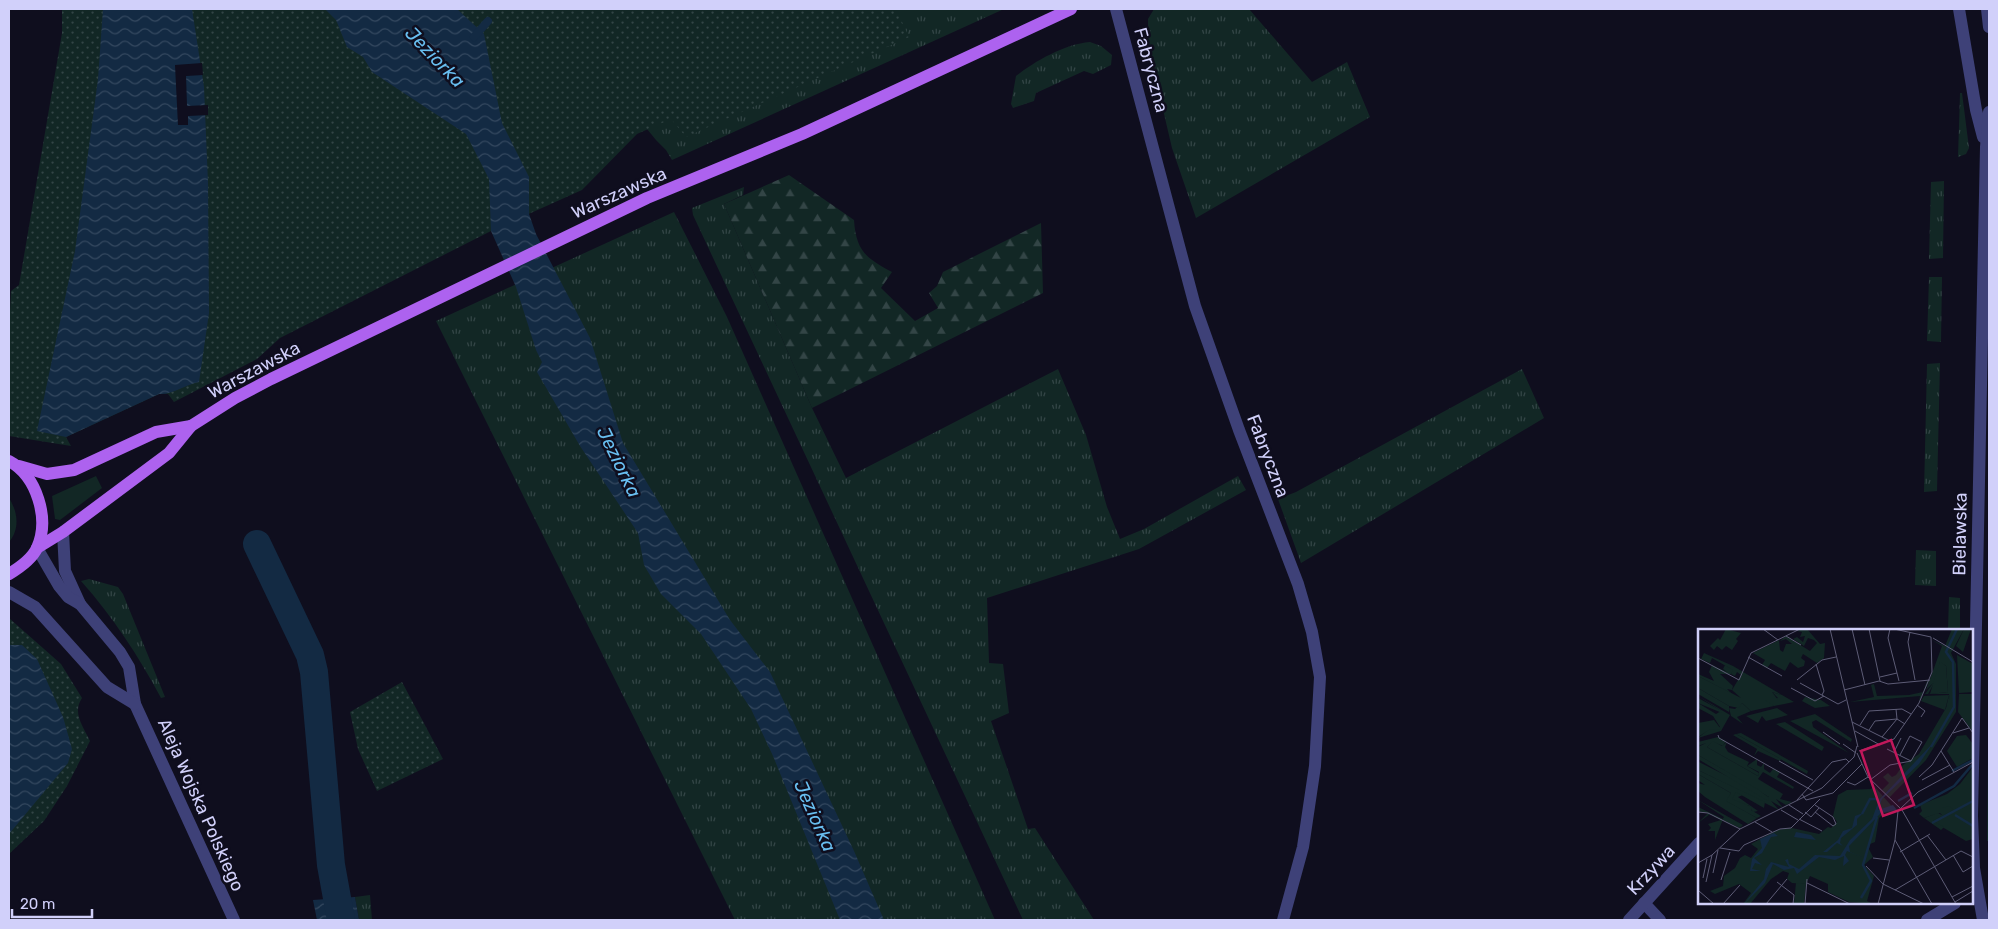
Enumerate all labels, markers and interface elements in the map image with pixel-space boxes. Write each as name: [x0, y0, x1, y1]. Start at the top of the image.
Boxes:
water label: Jeziorka: [400, 22, 470, 92]
street label: Fabryczna: [1129, 25, 1173, 115]
street label: Warszawska: [568, 162, 670, 224]
street label: Warszawska: [204, 336, 304, 404]
street label: Fabryczna: [1242, 411, 1294, 501]
water label: Jeziorka: [592, 423, 646, 501]
street label: Bielawska: [1948, 492, 1972, 576]
inset map: [1698, 629, 1973, 904]
street label: Aleja Wojska Polskiego: [153, 715, 249, 895]
water label: Jeziorka: [789, 777, 841, 855]
street label: Krzywa: [1622, 840, 1680, 900]
scale bar: [12, 886, 92, 918]
text: 20 m: [20, 895, 55, 913]

